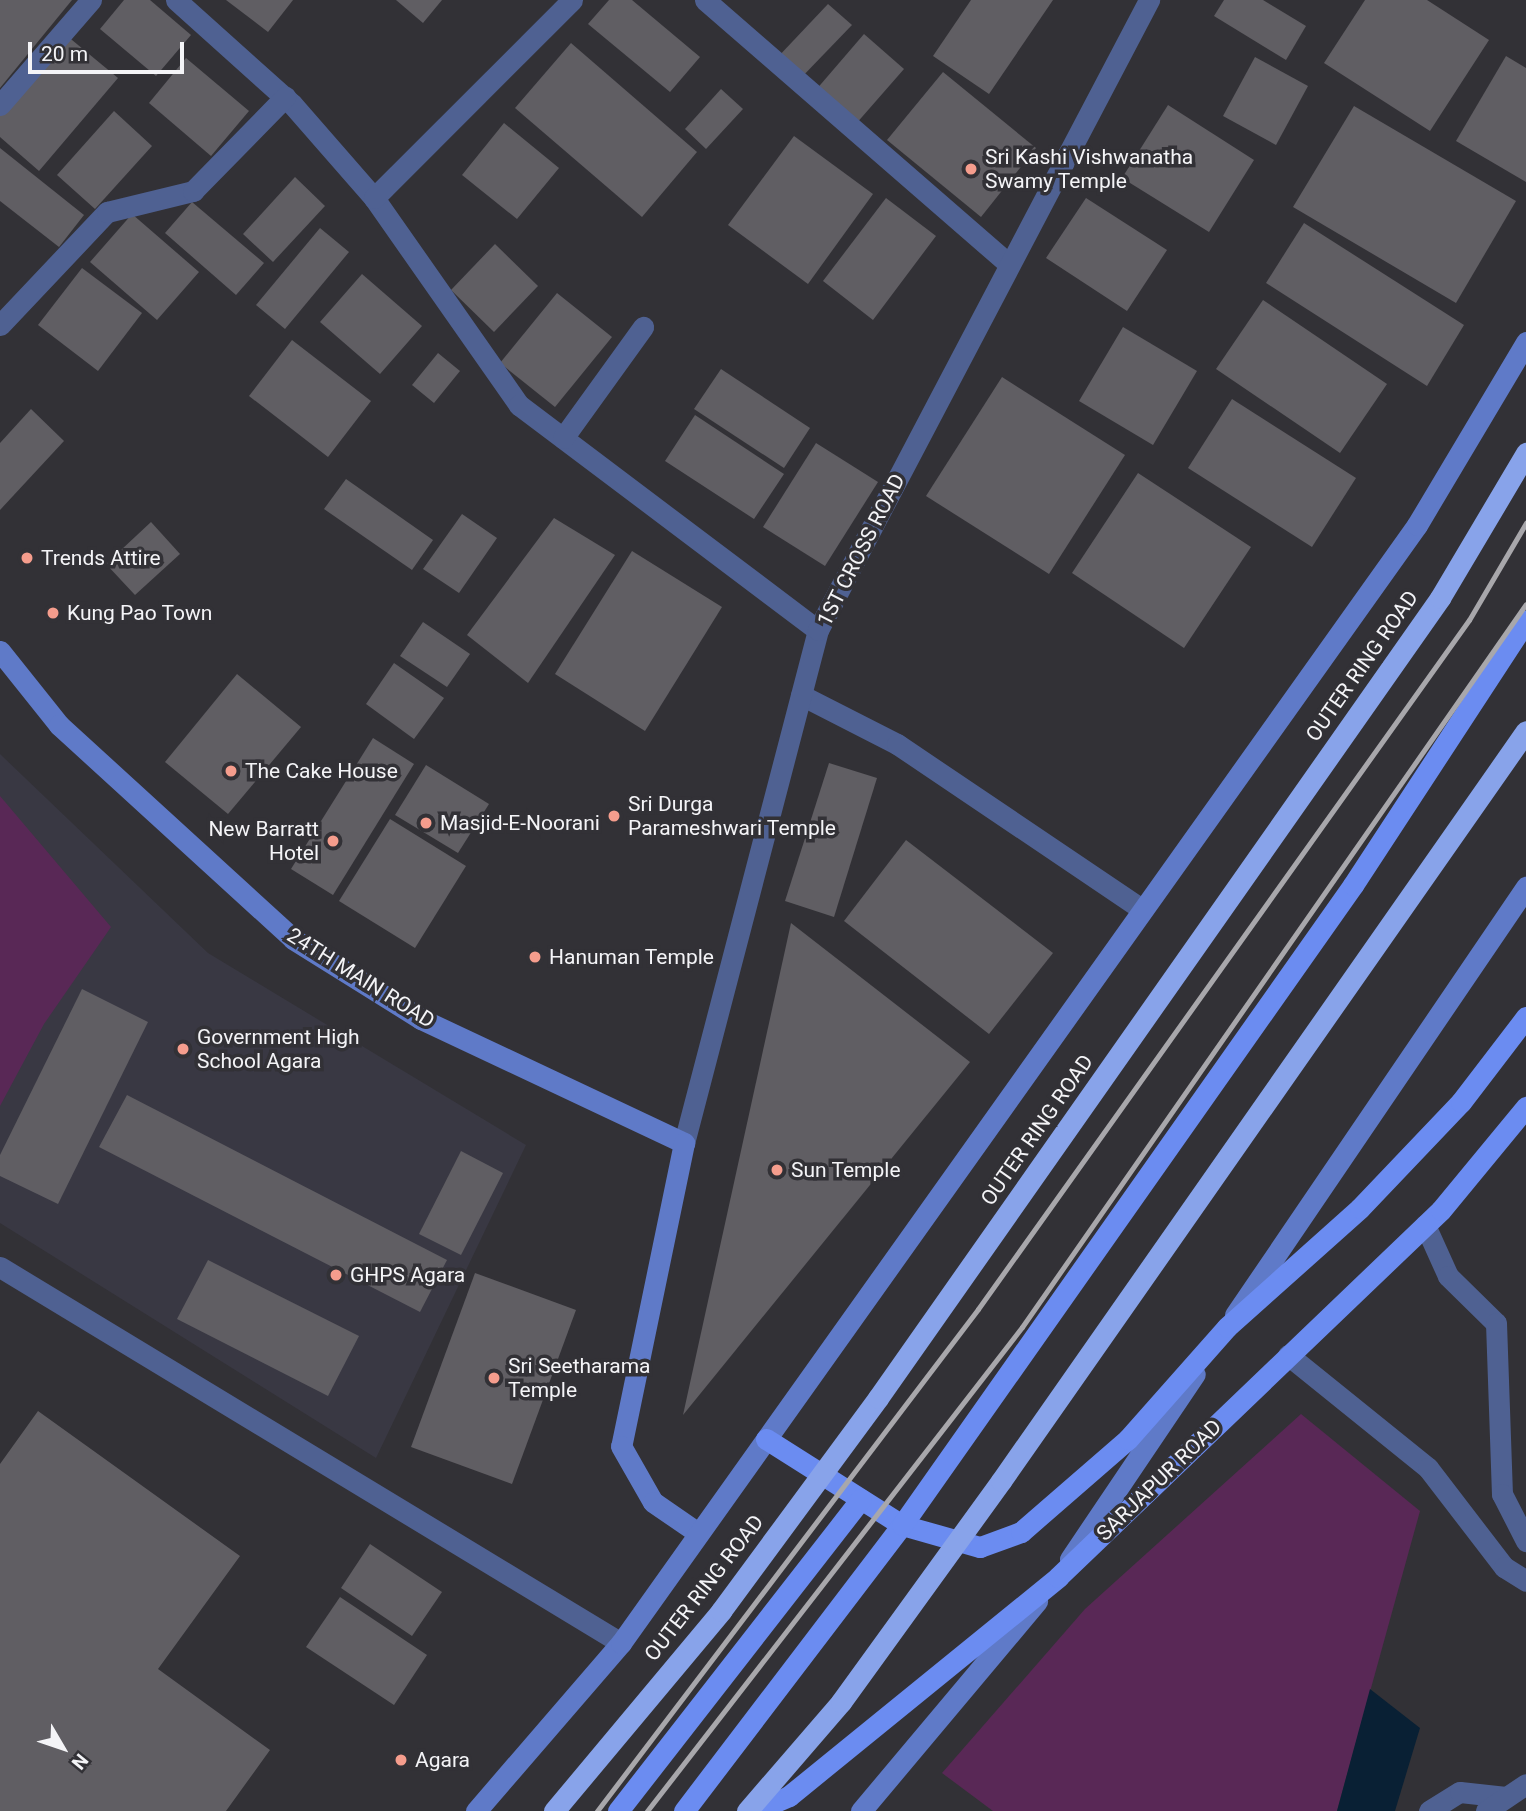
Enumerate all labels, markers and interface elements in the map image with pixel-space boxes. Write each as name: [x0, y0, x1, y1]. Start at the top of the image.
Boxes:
scale bar: [32, 28, 187, 72]
text: 20 m: [41, 42, 88, 66]
place label: Sri Kashi Vishwanatha Swamy Temple: [985, 144, 1193, 194]
marker: Sri Kashi Vishwanatha Swamy Temple: [963, 161, 979, 177]
street label: 1ST CROSS ROAD: [812, 469, 910, 631]
place label: Trends Attire: [41, 545, 161, 571]
marker: Trends Attire: [19, 550, 35, 566]
street label: OUTER RING ROAD: [1300, 586, 1424, 746]
place label: Kung Pao Town: [67, 600, 213, 626]
marker: Kung Pao Town: [45, 605, 61, 621]
place label: The Cake House: [245, 758, 398, 784]
marker: The Cake House: [223, 763, 239, 779]
place label: Sri Durga Parameshwari Temple: [628, 791, 836, 841]
marker: Sri Durga Parameshwari Temple: [606, 808, 622, 824]
place label: Masjid-E-Noorani: [440, 810, 600, 836]
marker: Masjid-E-Noorani: [418, 815, 434, 831]
place label: New Barratt Hotel: [208, 816, 319, 866]
marker: New Barratt Hotel: [325, 833, 341, 849]
street label: 24TH MAIN ROAD: [283, 923, 439, 1033]
place label: Hanuman Temple: [549, 944, 714, 970]
marker: Hanuman Temple: [527, 949, 543, 965]
place label: Government High School Agara: [197, 1024, 360, 1074]
marker: Government High School Agara: [175, 1041, 191, 1057]
street label: OUTER RING ROAD: [975, 1050, 1099, 1210]
place label: Sun Temple: [791, 1157, 901, 1183]
marker: Sun Temple: [769, 1162, 785, 1178]
place label: GHPS Agara: [350, 1262, 465, 1288]
marker: GHPS Agara: [328, 1267, 344, 1283]
place label: Sri Seetharama Temple: [508, 1353, 650, 1403]
marker: Sri Seetharama Temple: [486, 1370, 502, 1386]
street label: SARJAPUR ROAD: [1091, 1414, 1227, 1546]
street label: OUTER RING ROAD: [639, 1510, 769, 1666]
north arrow: [28, 1713, 98, 1783]
place label: Agara: [415, 1747, 470, 1773]
text: N: [67, 1749, 93, 1774]
marker: Agara: [393, 1752, 409, 1768]

